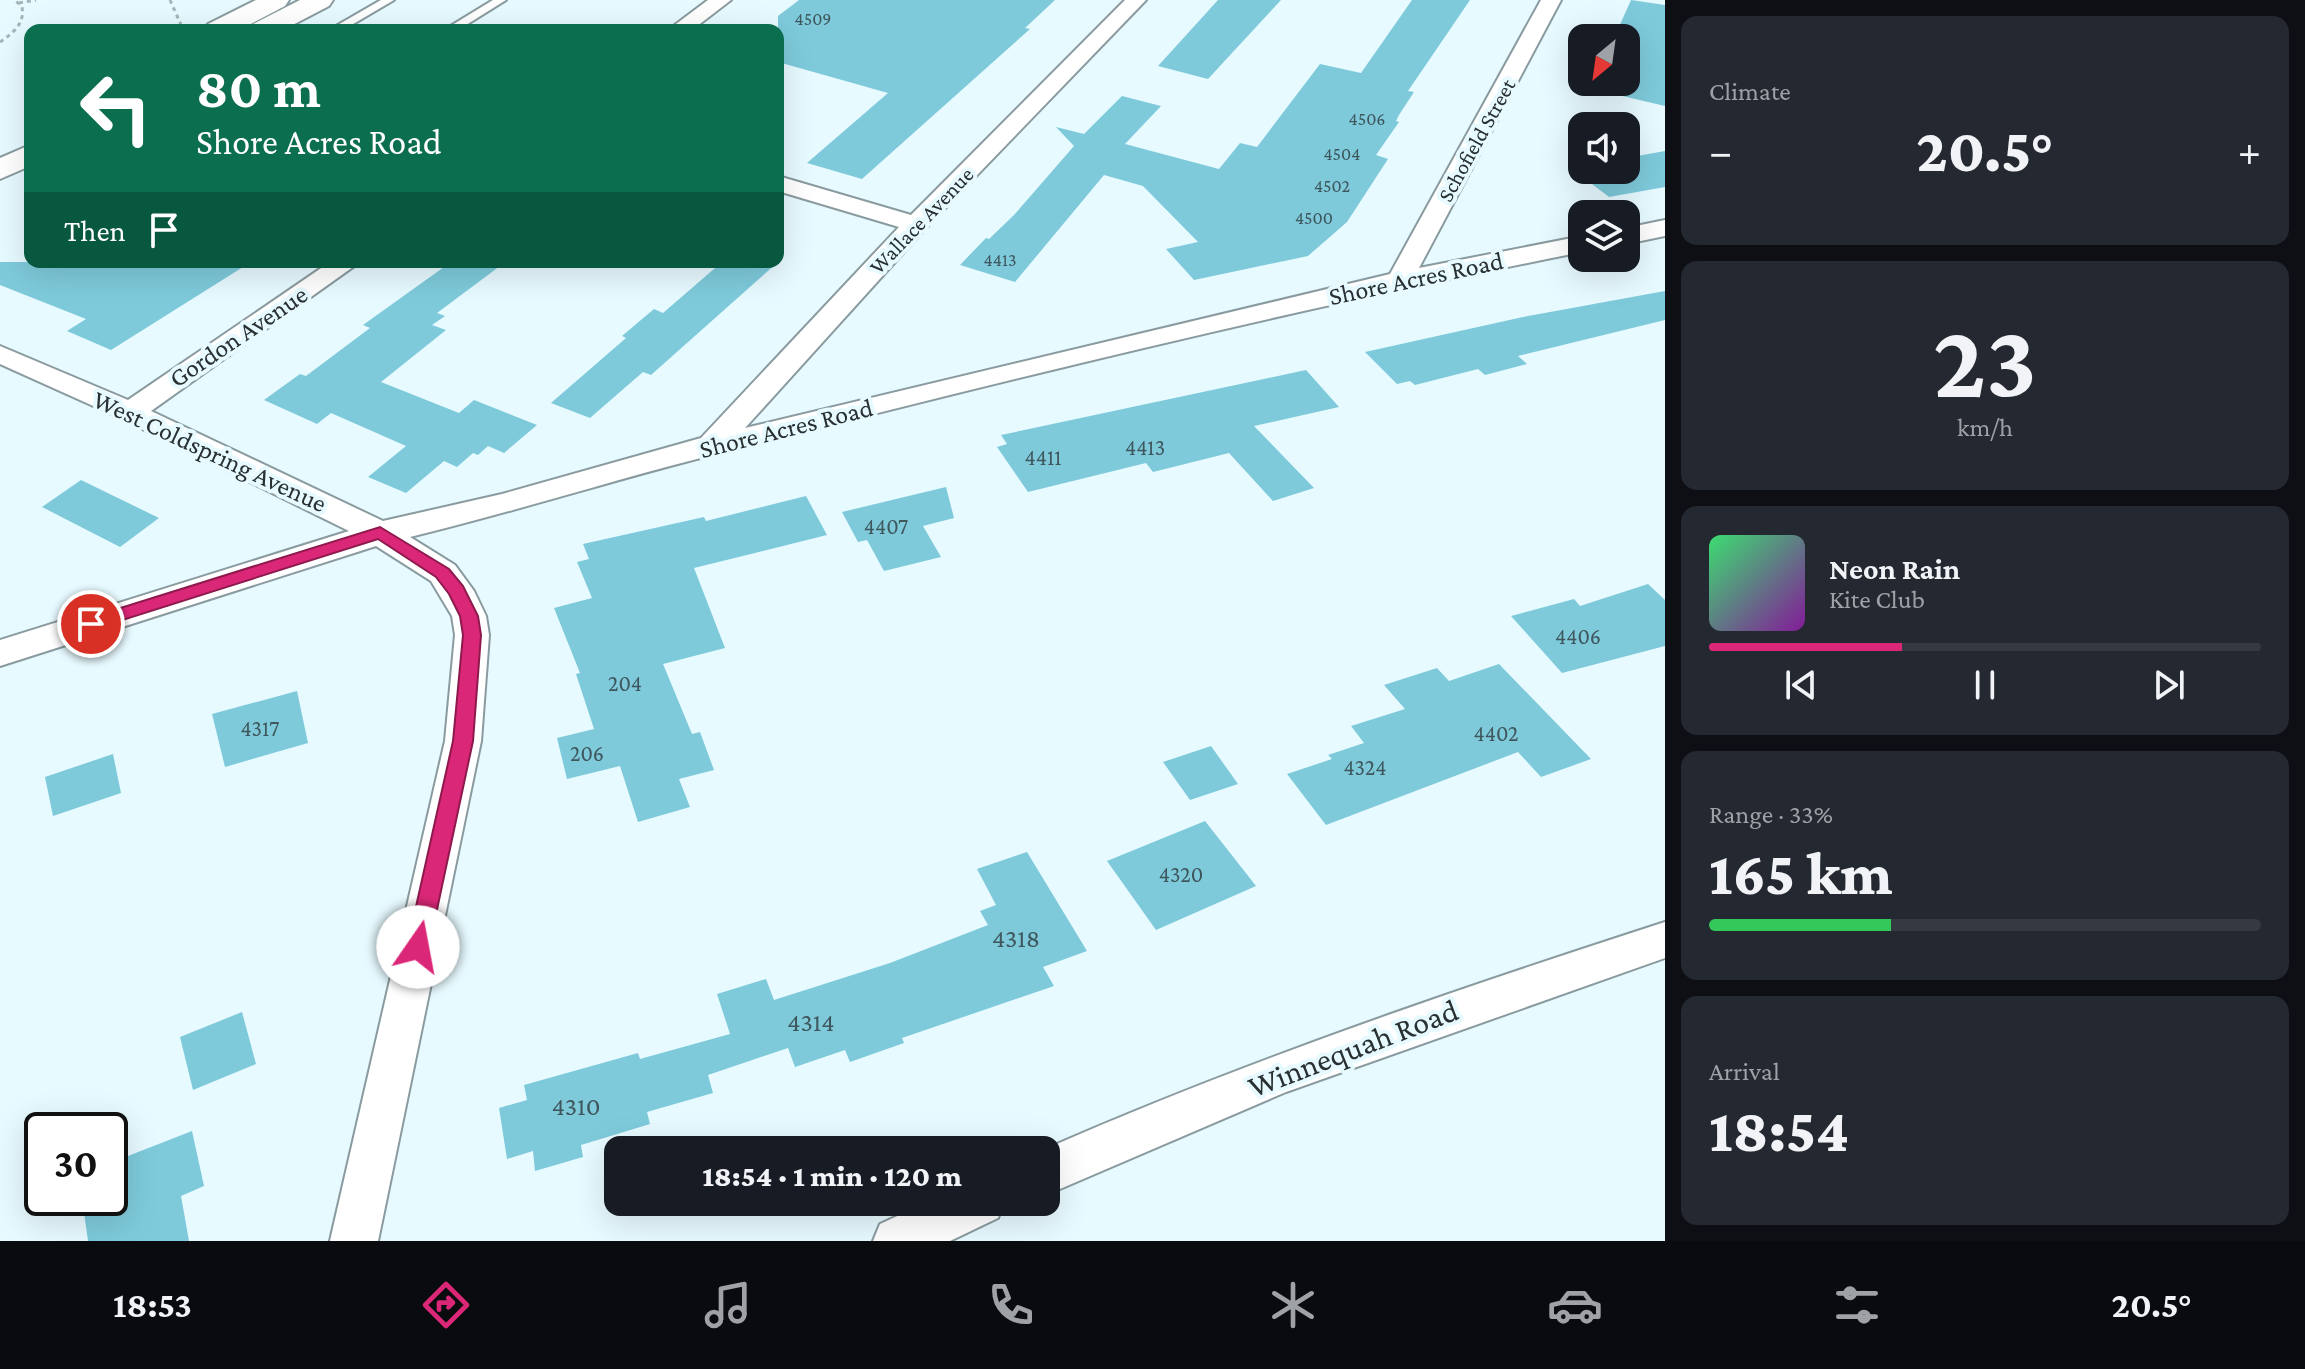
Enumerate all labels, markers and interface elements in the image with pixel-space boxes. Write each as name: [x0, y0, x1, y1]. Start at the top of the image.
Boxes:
house number: 4509: [795, 9, 831, 29]
north arrow: [1568, 24, 1640, 96]
map controls: [1568, 24, 1640, 272]
icon: left: [64, 56, 168, 160]
text: 80 m: [196, 57, 321, 119]
street label: Schofield Street: [1432, 74, 1521, 206]
text: Climate: [1709, 77, 1791, 106]
house number: 4506: [1349, 109, 1385, 129]
button: sound: [1568, 112, 1640, 184]
text: 20.5°: [1916, 117, 2054, 184]
text: Shore Acres Road: [196, 122, 442, 162]
text: −: [1709, 127, 1732, 175]
text: +: [2238, 127, 2261, 175]
house number: 4504: [1324, 144, 1360, 164]
street label: Wallace Avenue: [864, 162, 979, 279]
house number: 4502: [1314, 176, 1350, 196]
button: layers: [1568, 200, 1640, 272]
icon: arrive: [142, 208, 186, 252]
house number: 4500: [1295, 208, 1333, 228]
text: Then: [64, 214, 126, 247]
street label: Shore Acres Road: [1326, 246, 1506, 311]
house number: 4413: [984, 250, 1016, 270]
street label: Gordon Avenue: [164, 280, 313, 393]
text: 23: [1933, 303, 2037, 418]
street label: West Coldspring Avenue: [88, 385, 331, 518]
street label: Shore Acres Road: [697, 393, 876, 464]
text: km/h: [1957, 413, 2013, 442]
house number: 4413: [1125, 435, 1165, 460]
house number: 4411: [1024, 445, 1062, 470]
house number: 4407: [864, 514, 908, 539]
text: Neon Rain: [1829, 552, 1960, 585]
text: Kite Club: [1829, 585, 1925, 614]
pin: [57, 590, 125, 658]
icon: arrive: [69, 602, 113, 646]
house number: 4406: [1555, 624, 1601, 649]
icon: previous: [1779, 663, 1823, 707]
icon: pause: [1963, 663, 2007, 707]
icon: next: [2147, 663, 2191, 707]
house number: 204: [608, 671, 642, 696]
house number: 4317: [241, 716, 279, 741]
house number: 4402: [1473, 721, 1519, 746]
house number: 206: [570, 741, 604, 766]
house number: 4324: [1343, 755, 1387, 780]
text: Range · 33%: [1709, 800, 1833, 829]
text: 165 km: [1709, 840, 1893, 907]
house number: 4320: [1159, 862, 1203, 887]
position arrow: [376, 905, 460, 989]
house number: 4318: [992, 924, 1040, 953]
street label: Winnequah Road: [1243, 991, 1463, 1105]
house number: 4314: [787, 1008, 835, 1037]
text: Arrival: [1709, 1057, 1780, 1086]
house number: 4310: [552, 1092, 600, 1121]
text: 18:54: [1709, 1097, 1849, 1164]
speed limit sign: 30: [24, 1112, 128, 1216]
text: 18:54 · 1 min · 120 m: [702, 1159, 962, 1192]
icon: directions: [418, 1277, 474, 1333]
icon: music: [700, 1277, 756, 1333]
icon: phone: [983, 1277, 1039, 1333]
icon: climate: [1265, 1277, 1321, 1333]
icon: car: [1547, 1277, 1603, 1333]
icon: filters: [1829, 1277, 1885, 1333]
text: 18:53: [113, 1285, 192, 1325]
text: 20.5°: [2112, 1285, 2192, 1325]

